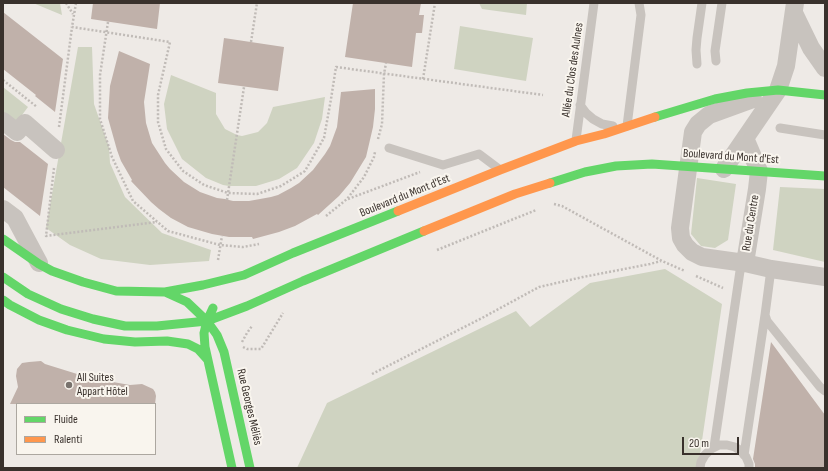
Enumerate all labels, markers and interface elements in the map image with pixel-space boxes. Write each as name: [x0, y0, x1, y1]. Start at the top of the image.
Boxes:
street label: Allée du Clos des Aulnes: [559, 22, 587, 118]
street label: Boulevard du Mont d'Est: [683, 146, 779, 168]
street label: Boulevard du Mont d'Est: [358, 171, 452, 221]
street label: Rue du Centre: [739, 194, 763, 252]
street label: Rue Georges Méliès: [233, 367, 265, 447]
place label: All Suites Appart Hôtel: [77, 371, 128, 399]
marker: All Suites Appart Hôtel: [64, 380, 74, 390]
legend: [16, 403, 156, 455]
text: Fluide: [54, 412, 78, 427]
scale bar: [684, 429, 741, 455]
text: Ralenti: [54, 432, 82, 447]
text: 20 m: [689, 436, 709, 451]

